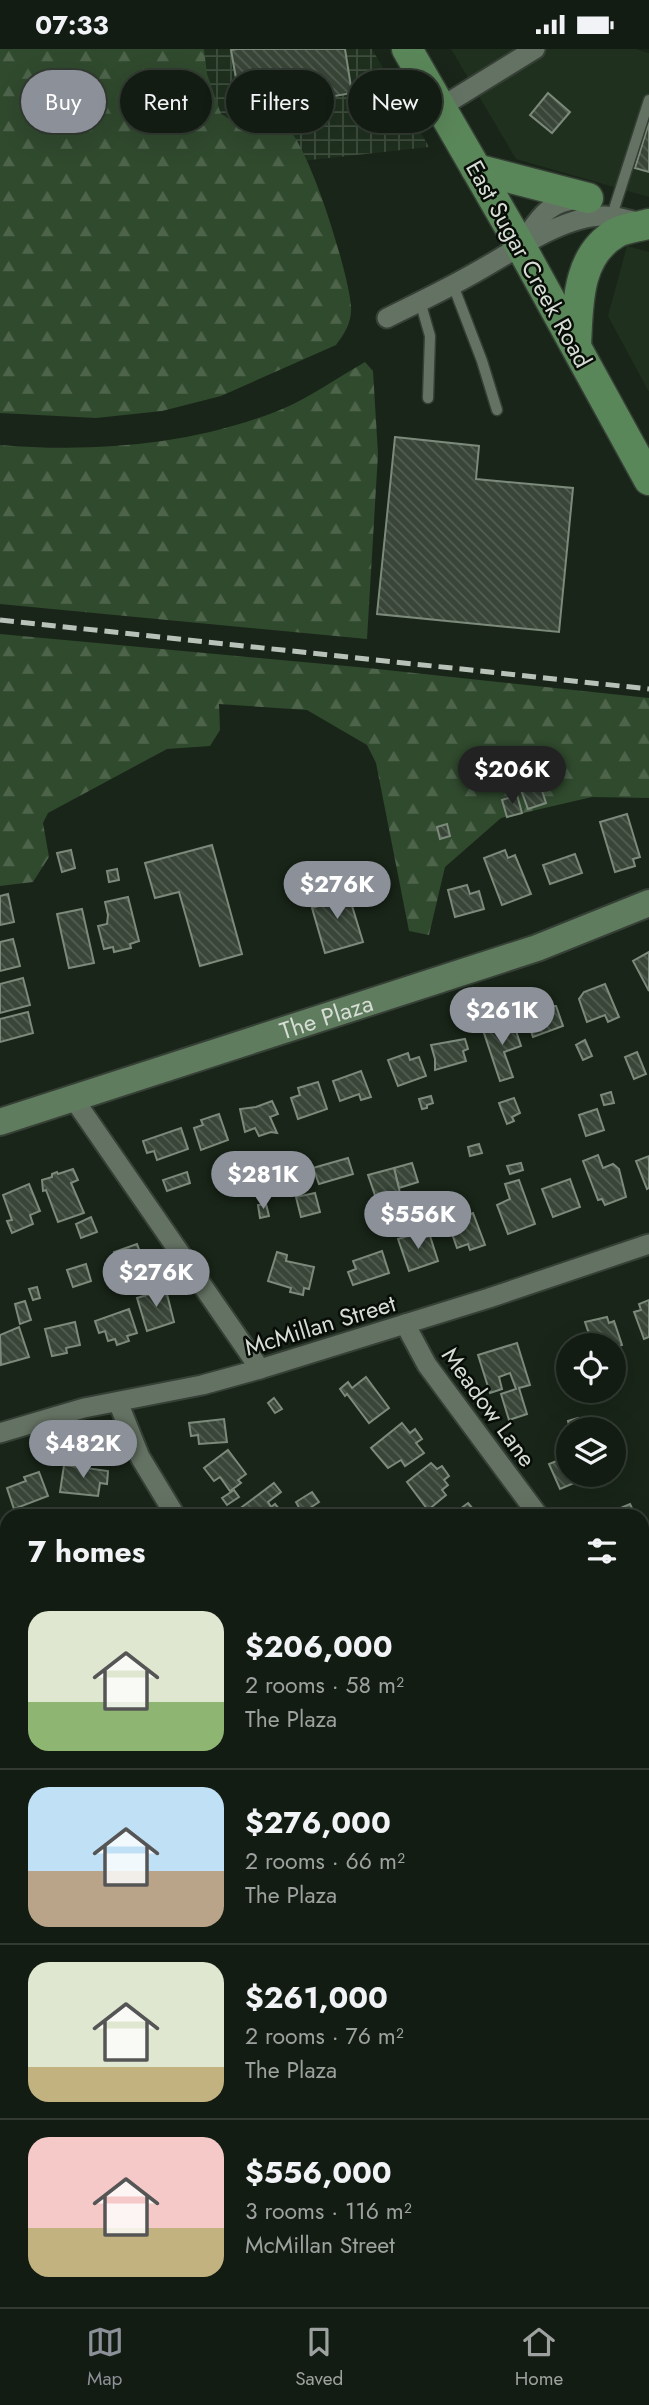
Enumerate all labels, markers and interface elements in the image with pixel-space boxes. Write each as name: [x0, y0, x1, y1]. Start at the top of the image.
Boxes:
text: 07:33: [35, 6, 109, 44]
chip: Buy: [21, 70, 106, 133]
chip: Rent: [120, 70, 212, 133]
chip: Filters: [226, 70, 334, 133]
chip: New: [348, 70, 442, 133]
street label: East Sugar Creek Road: [457, 154, 601, 374]
pin: $206K: [463, 747, 561, 806]
text: $206K: [474, 752, 550, 786]
pin: $276K: [288, 861, 386, 921]
text: $276K: [300, 867, 374, 901]
street label: The Plaza: [275, 985, 377, 1048]
pin: $261K: [453, 988, 551, 1047]
text: $261K: [466, 993, 538, 1027]
pin: $281K: [214, 1151, 312, 1211]
text: $281K: [227, 1157, 299, 1191]
pin: $556K: [369, 1191, 467, 1251]
text: $556K: [380, 1197, 456, 1231]
pin: $276K: [107, 1249, 205, 1309]
text: $276K: [119, 1255, 193, 1289]
street label: McMillan Street: [240, 1285, 400, 1365]
map controls: [556, 1333, 626, 1487]
button: locate: [556, 1333, 626, 1403]
street label: Meadow Lane: [434, 1340, 544, 1474]
button: layers: [556, 1417, 626, 1487]
pin: $482K: [34, 1421, 132, 1480]
text: $482K: [45, 1426, 121, 1460]
text: 7 homes: [28, 1530, 145, 1573]
icon: filters: [583, 1532, 621, 1570]
text: $206,000: [245, 1625, 393, 1668]
icon: home: [84, 1639, 168, 1723]
text: 2 rooms · 58 m²: [245, 1668, 404, 1702]
text: The Plaza: [245, 1702, 337, 1736]
text: $276,000: [245, 1801, 391, 1844]
icon: home: [84, 1815, 168, 1899]
text: 2 rooms · 66 m²: [245, 1844, 405, 1878]
text: The Plaza: [245, 1878, 337, 1912]
text: $261,000: [245, 1976, 388, 2019]
icon: home: [84, 1990, 168, 2074]
text: 2 rooms · 76 m²: [245, 2019, 404, 2053]
text: The Plaza: [245, 2053, 337, 2087]
text: $556,000: [245, 2151, 392, 2194]
icon: home: [84, 2165, 168, 2249]
text: 3 rooms · 116 m²: [245, 2194, 412, 2228]
text: McMillan Street: [245, 2228, 395, 2262]
tab: Map: [86, 2323, 124, 2392]
tab: Saved: [295, 2323, 343, 2392]
tab: Home: [515, 2323, 563, 2392]

